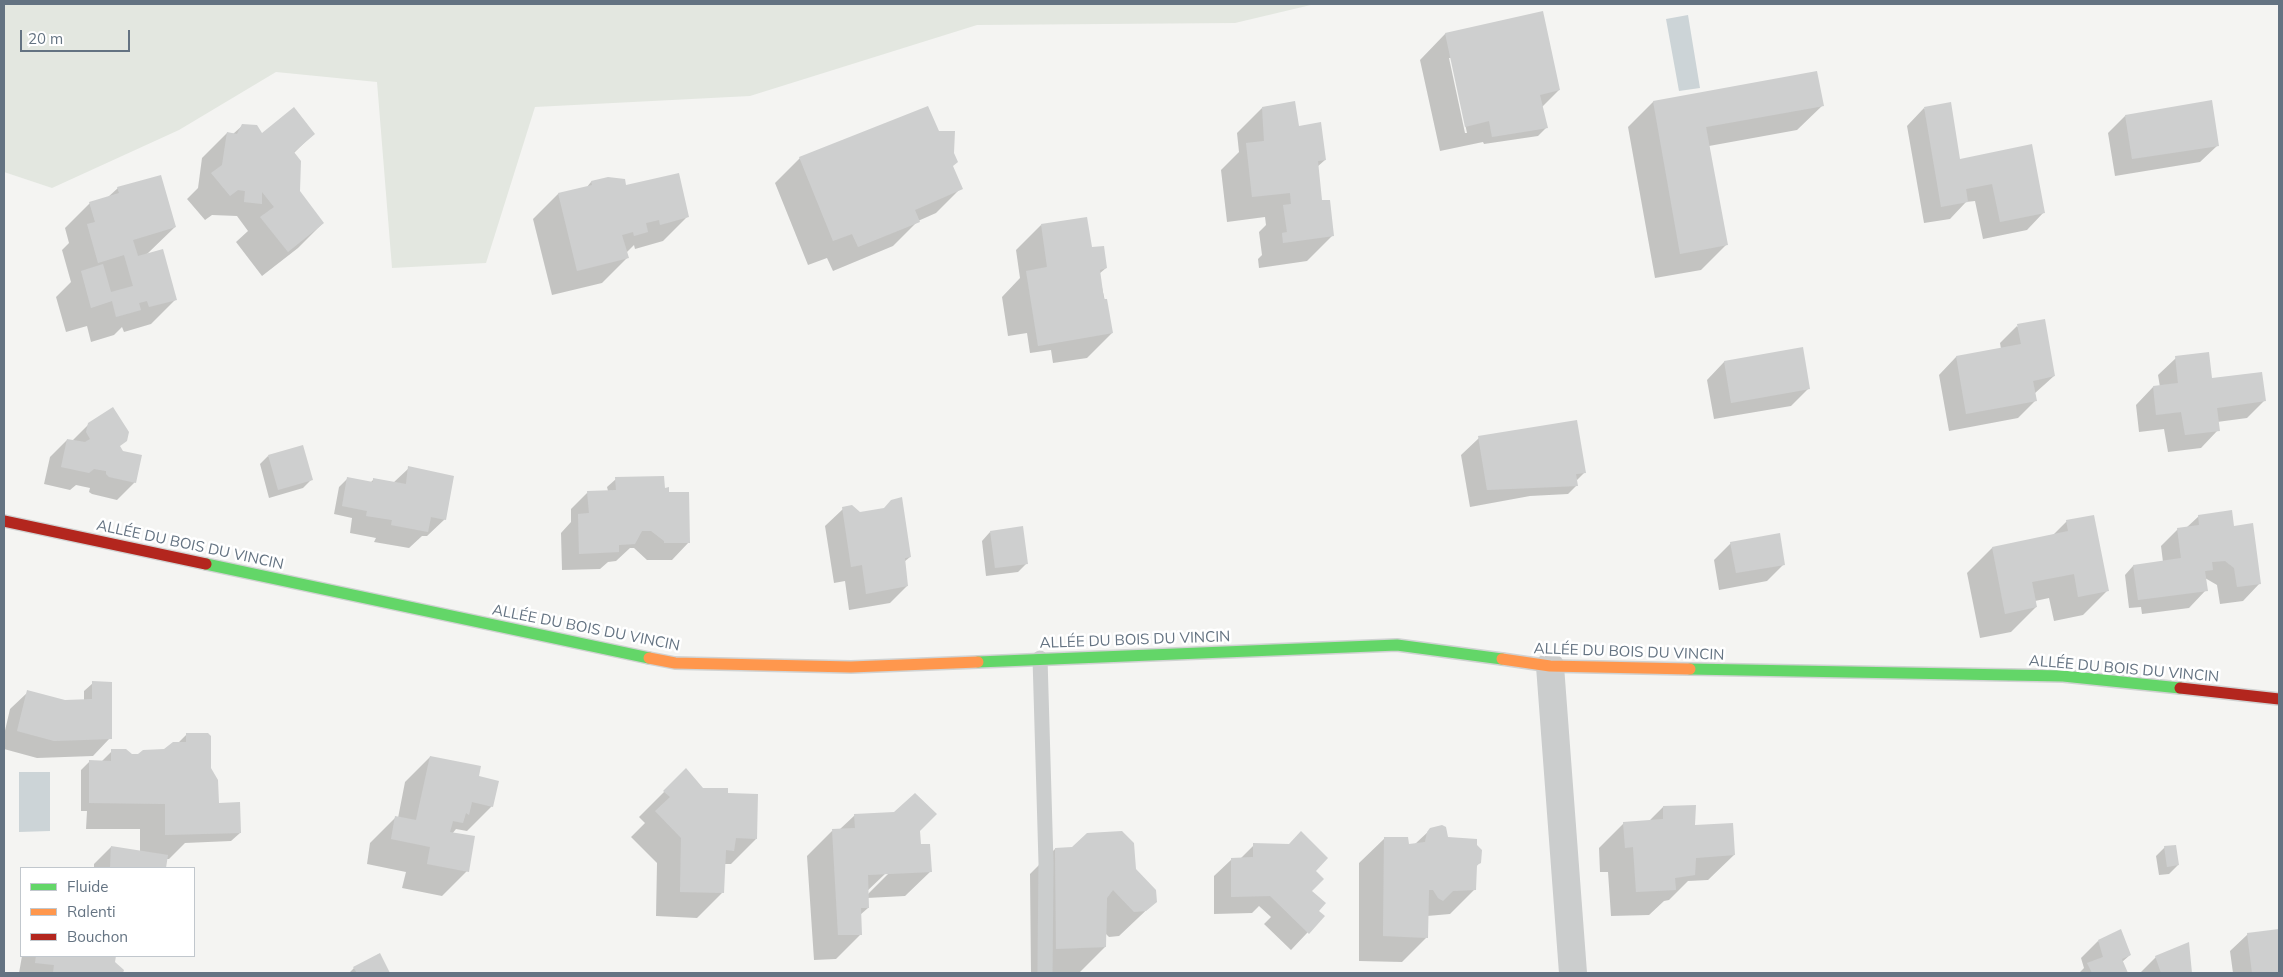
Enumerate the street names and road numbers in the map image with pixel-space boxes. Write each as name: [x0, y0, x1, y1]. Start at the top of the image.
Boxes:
street label: ALLÉE DU BOIS DU VINCIN: [95, 516, 285, 574]
street label: ALLÉE DU BOIS DU VINCIN: [491, 601, 681, 655]
street label: ALLÉE DU BOIS DU VINCIN: [1039, 628, 1231, 652]
street label: ALLÉE DU BOIS DU VINCIN: [1533, 640, 1725, 664]
street label: ALLÉE DU BOIS DU VINCIN: [2028, 652, 2220, 686]

